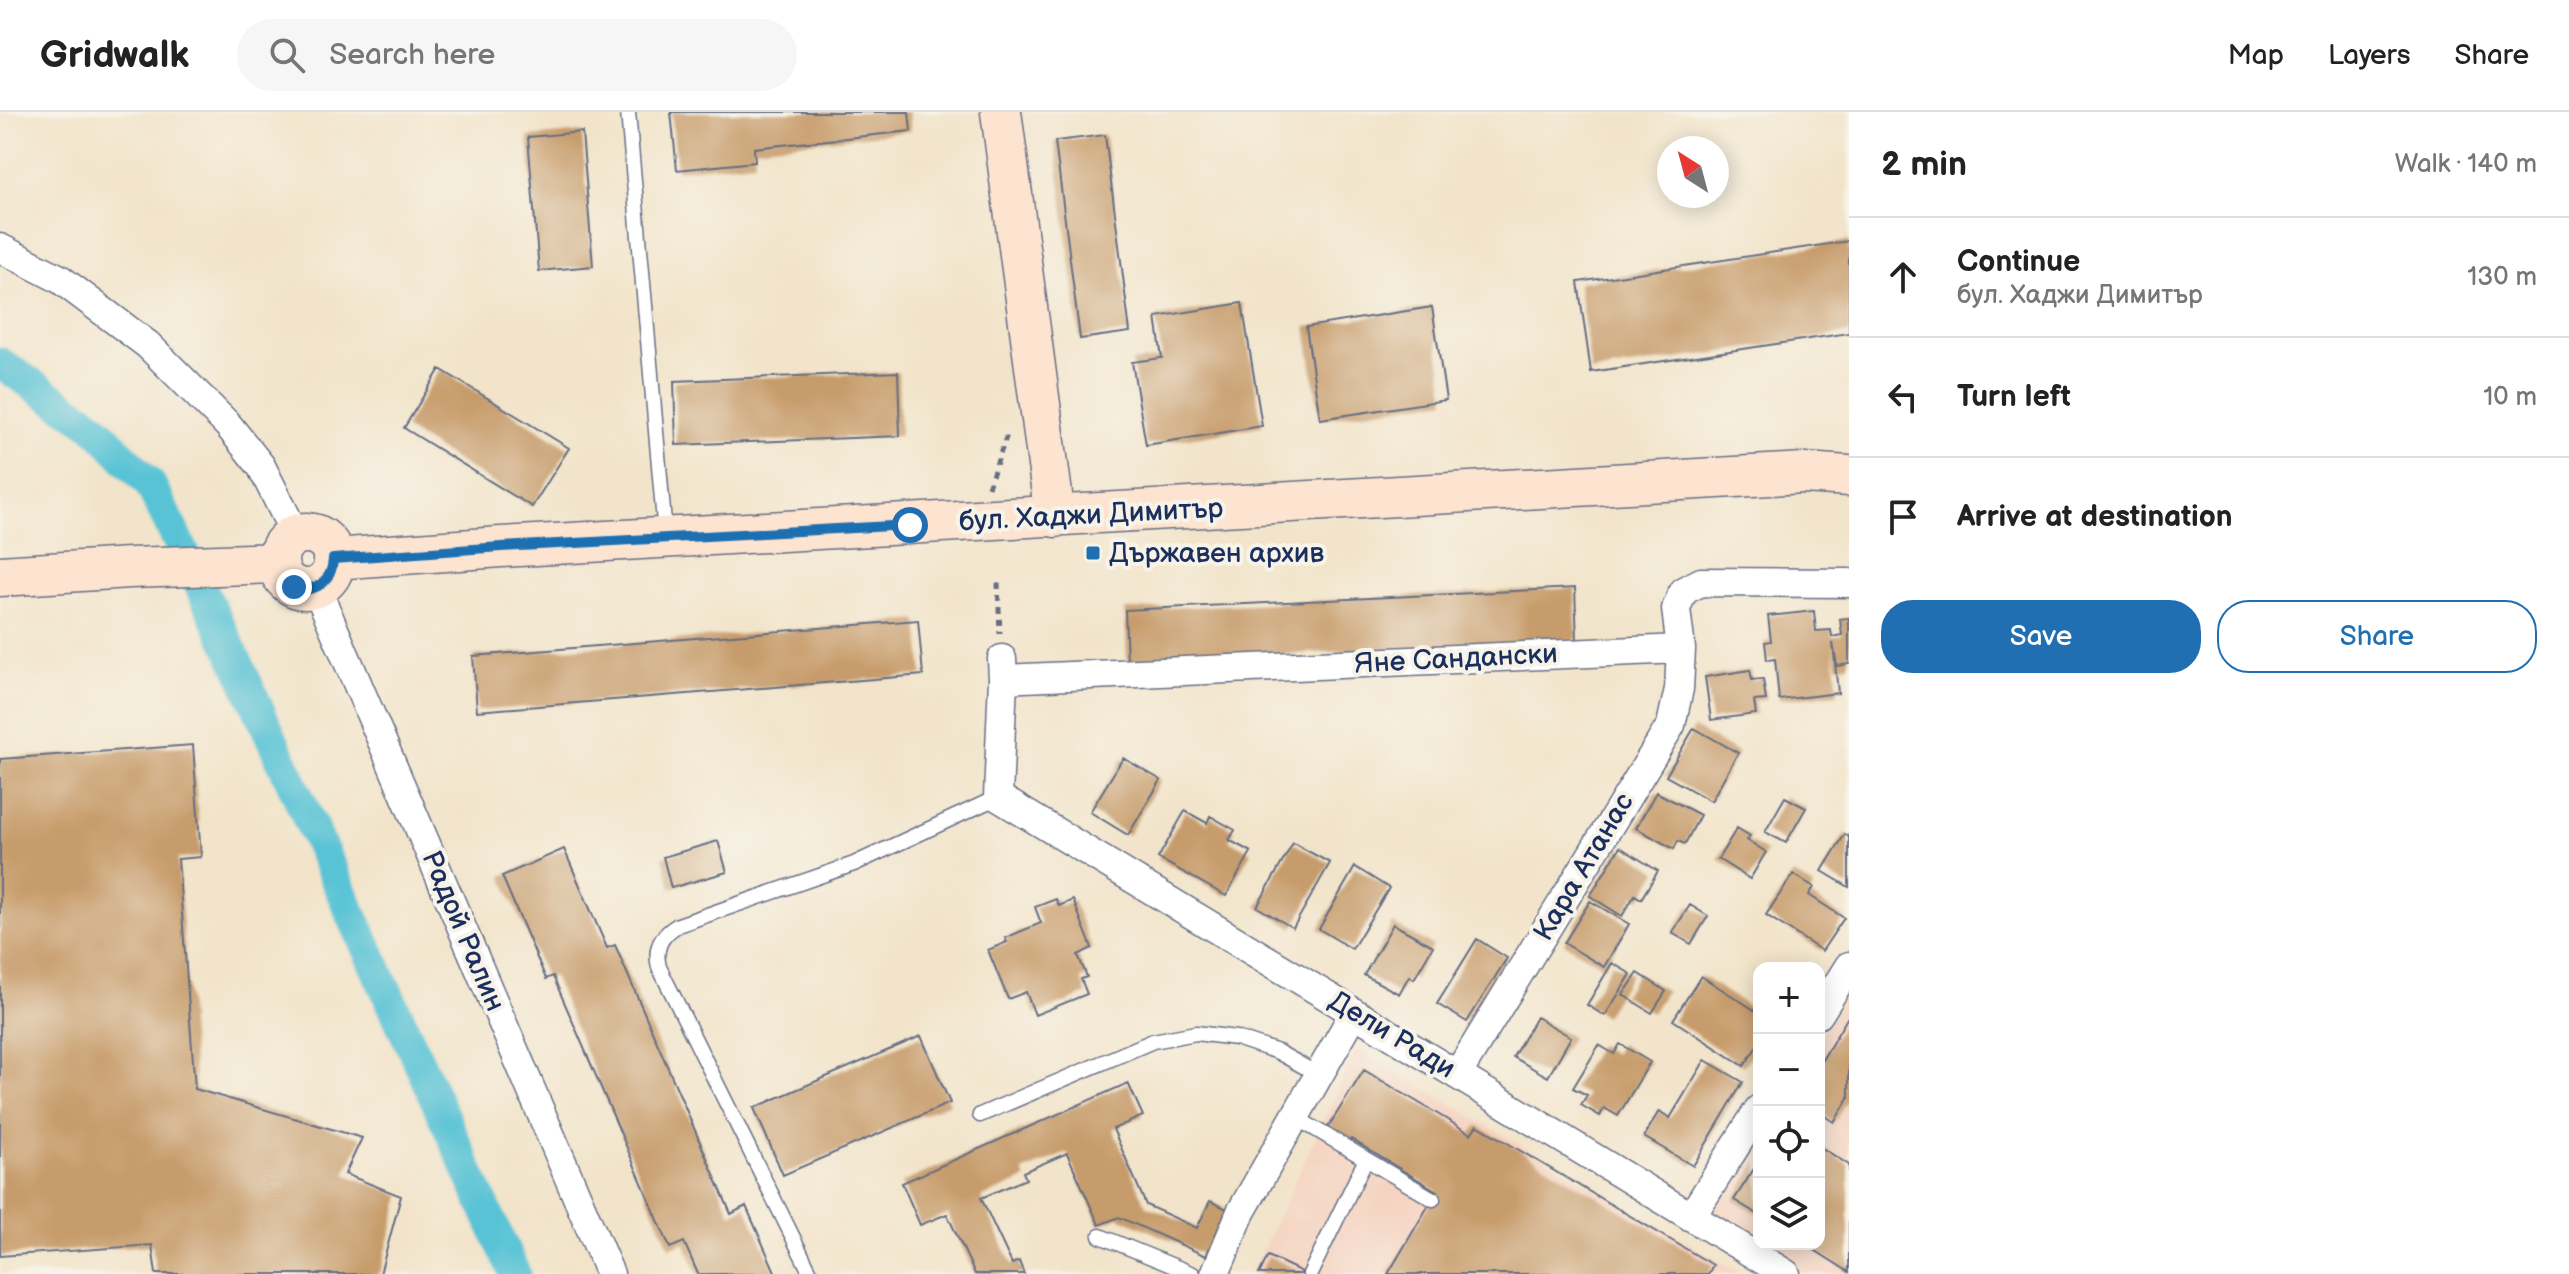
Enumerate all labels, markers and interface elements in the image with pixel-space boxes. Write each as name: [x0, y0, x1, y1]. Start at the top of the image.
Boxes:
search box: [237, 19, 797, 91]
text: Gridwalk: [40, 33, 189, 78]
icon: search: [265, 33, 309, 77]
text: Search here: [329, 37, 495, 73]
text: Map: [2228, 39, 2284, 72]
text: Layers: [2328, 39, 2411, 72]
text: Share: [2455, 39, 2529, 72]
north arrow: [1657, 136, 1729, 208]
text: 2 min: [1881, 144, 1967, 185]
text: Walk · 140 m: [2395, 149, 2537, 180]
text: Continue: [1957, 244, 2080, 280]
icon: ahead: [1881, 255, 1925, 299]
text: 130 m: [2467, 262, 2537, 293]
text: бул. Хаджи Димитър: [1957, 280, 2203, 311]
icon: left: [1881, 375, 1925, 419]
text: Turn left: [1957, 379, 2071, 415]
text: 10 m: [2483, 382, 2537, 413]
street label: бул. Хаджи Димитър: [958, 492, 1224, 538]
icon: arrive: [1881, 495, 1925, 539]
text: Arrive at destination: [1957, 499, 2233, 535]
route start: [892, 507, 928, 543]
place label: Държавен архив: [1109, 537, 1324, 570]
marker: Държавен архив: [1084, 544, 1102, 562]
route end: [276, 569, 312, 605]
button: Save: [1881, 600, 2201, 673]
button: Share: [2217, 600, 2537, 673]
street label: Яне Сандански: [1353, 637, 1559, 681]
street label: Кара Атанас: [1527, 787, 1641, 947]
street label: Радой Ралин: [414, 846, 512, 1016]
map controls: [1753, 962, 1825, 1250]
button: +: [1753, 962, 1825, 1034]
street label: Дели Ради: [1323, 984, 1461, 1086]
button: −: [1753, 1034, 1825, 1106]
button: locate: [1753, 1106, 1825, 1178]
button: layers: [1753, 1178, 1825, 1250]

